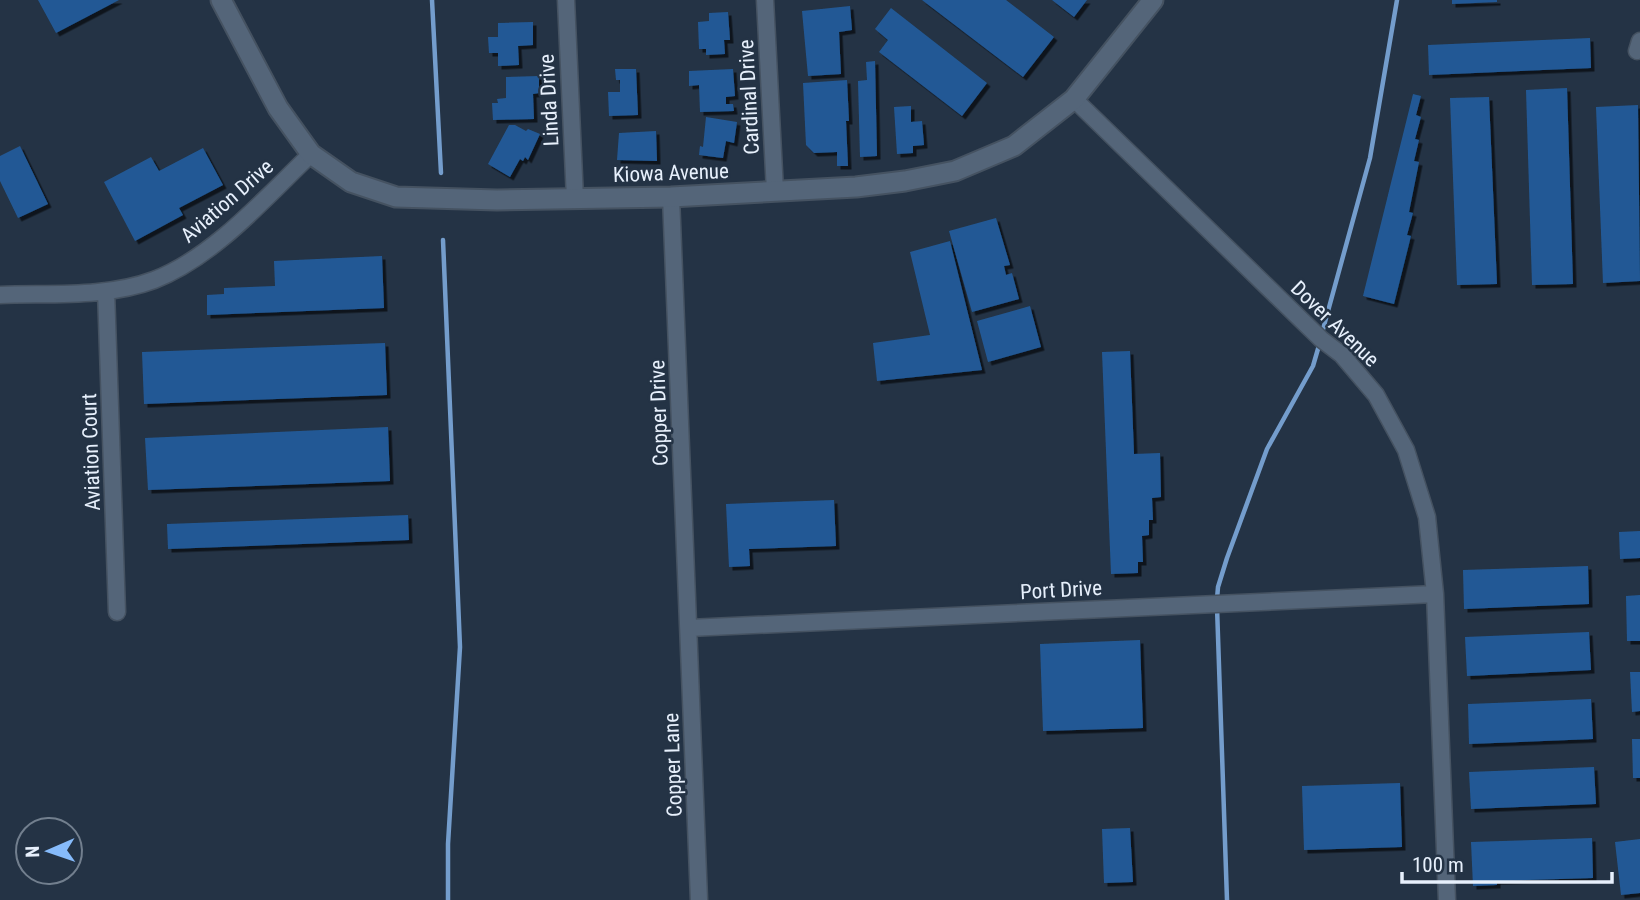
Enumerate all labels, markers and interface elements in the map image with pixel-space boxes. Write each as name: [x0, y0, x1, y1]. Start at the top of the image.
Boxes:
street label: Cardinal Drive: [734, 39, 764, 155]
street label: Linda Drive: [535, 53, 563, 147]
street label: Aviation Drive: [176, 154, 278, 247]
street label: Kiowa Avenue: [613, 159, 729, 187]
street label: Dover Avenue: [1286, 276, 1384, 372]
street label: Copper Drive: [645, 359, 673, 466]
street label: Aviation Court: [77, 393, 105, 511]
street label: Port Drive: [1019, 576, 1103, 604]
street label: Copper Lane: [659, 712, 687, 818]
north arrow: [14, 816, 84, 886]
scale bar: [1402, 841, 1612, 885]
text: N: [21, 845, 44, 858]
text: 100 m: [1412, 853, 1464, 877]

